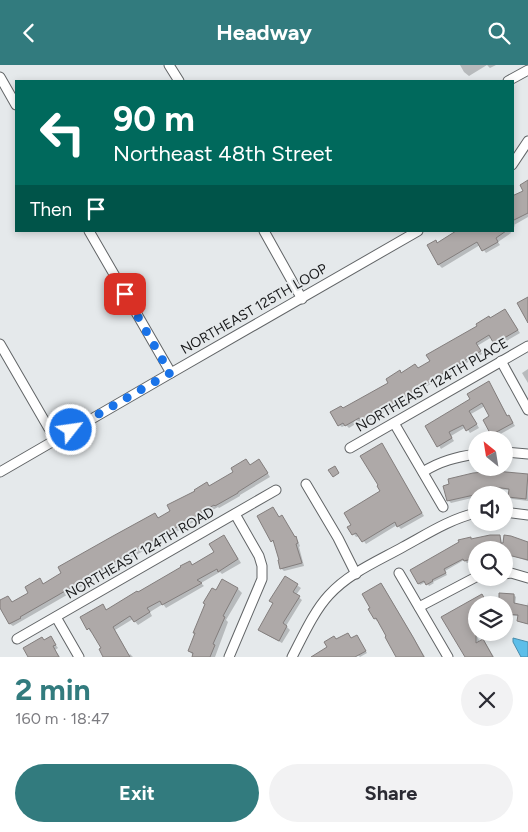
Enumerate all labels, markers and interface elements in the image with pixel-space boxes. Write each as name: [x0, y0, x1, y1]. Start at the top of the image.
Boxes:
icon: back: [15, 19, 43, 47]
text: Headway: [216, 19, 312, 46]
icon: search: [485, 19, 513, 47]
text: 90 m: [113, 98, 195, 140]
icon: left: [30, 100, 95, 165]
text: Northeast 48th Street: [113, 140, 333, 167]
icon: arrive: [82, 195, 110, 223]
text: Then: [30, 198, 72, 221]
street label: NORTHEAST 125TH LOOP: [178, 260, 330, 358]
pin: [104, 273, 146, 315]
icon: arrive: [111, 280, 139, 308]
street label: NORTHEAST 124TH PLACE: [353, 334, 511, 436]
position arrow: [44, 403, 96, 455]
north arrow: [468, 431, 512, 476]
map controls: [468, 431, 513, 641]
button: sound: [468, 486, 513, 531]
street label: NORTHEAST 124TH ROAD: [63, 503, 217, 603]
button: search: [468, 541, 513, 586]
button: layers: [468, 596, 513, 641]
text: 2 min: [15, 671, 91, 708]
button: close: [461, 674, 513, 726]
text: 160 m · 18:47: [15, 709, 109, 728]
button: Exit: [15, 764, 259, 822]
button: Share: [269, 764, 513, 822]

